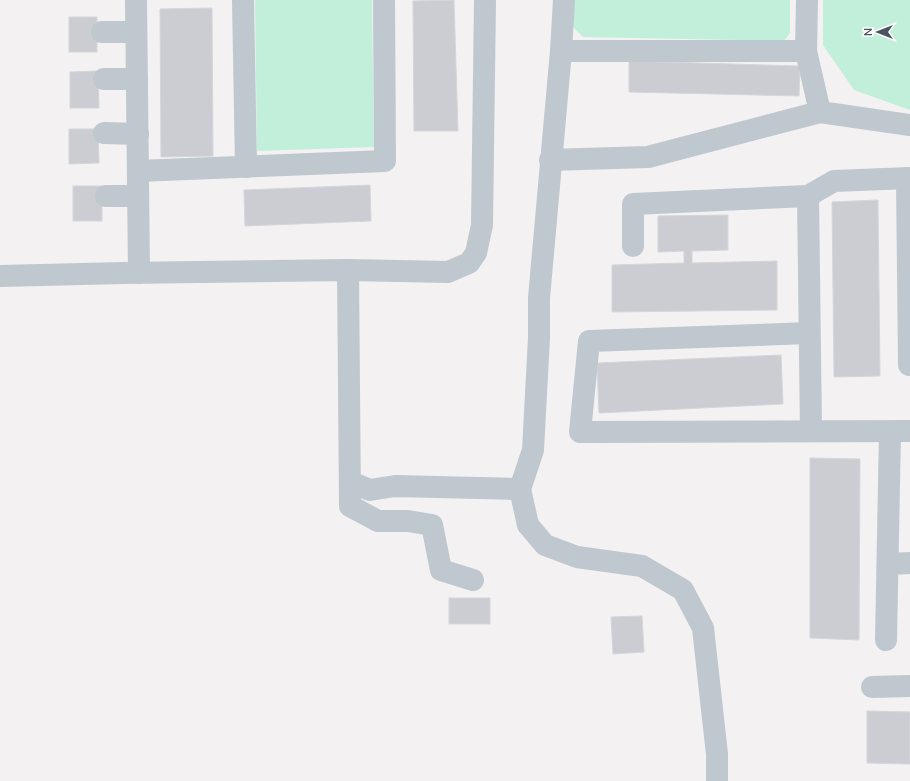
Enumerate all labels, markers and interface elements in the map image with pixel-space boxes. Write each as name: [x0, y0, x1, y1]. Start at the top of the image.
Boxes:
north arrow: [858, 12, 898, 52]
text: N: [861, 28, 874, 36]

